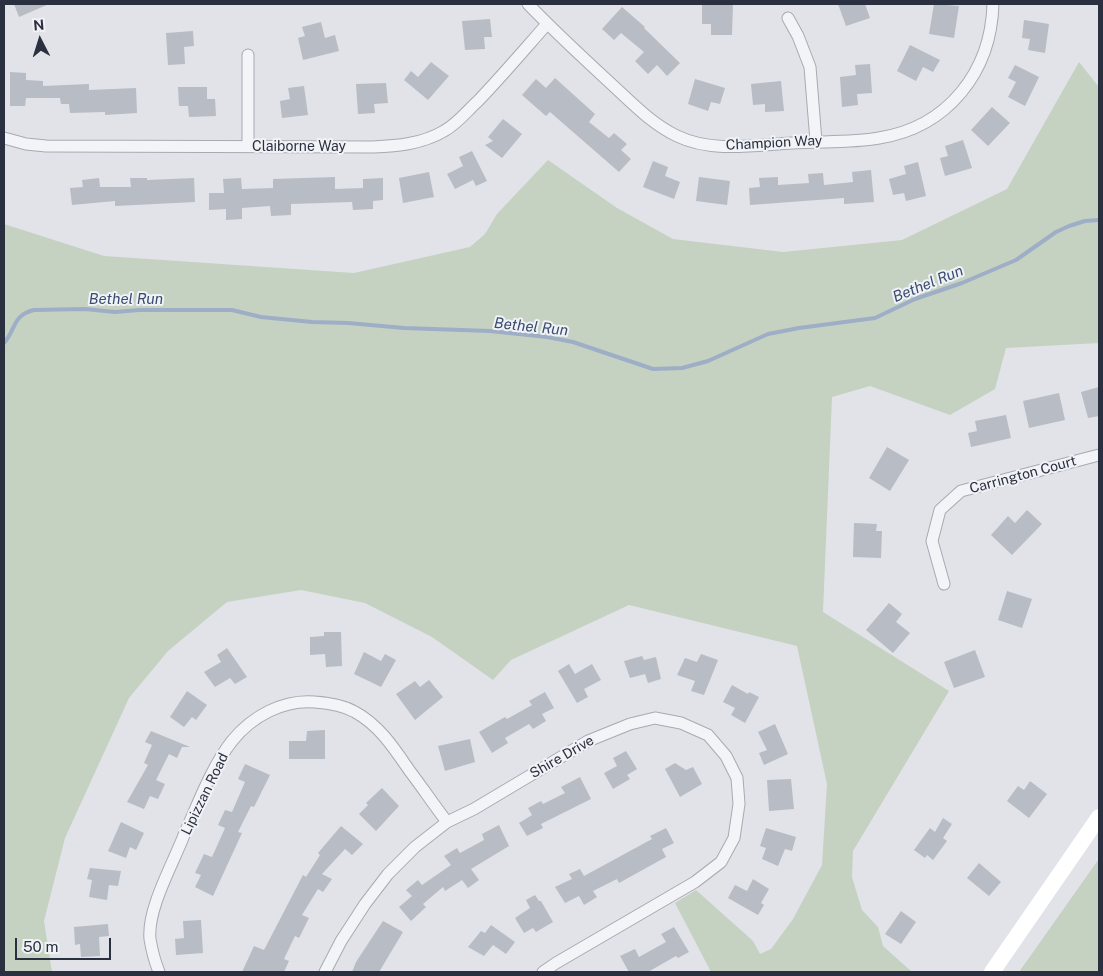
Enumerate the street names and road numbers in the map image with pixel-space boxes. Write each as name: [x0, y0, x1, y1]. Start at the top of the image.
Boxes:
street label: Champion Way: [725, 132, 823, 154]
street label: Claiborne Way: [252, 139, 346, 155]
street label: Carrington Court: [968, 453, 1078, 497]
street label: Shire Drive: [527, 732, 597, 782]
street label: Lipizzan Road: [178, 750, 232, 838]

